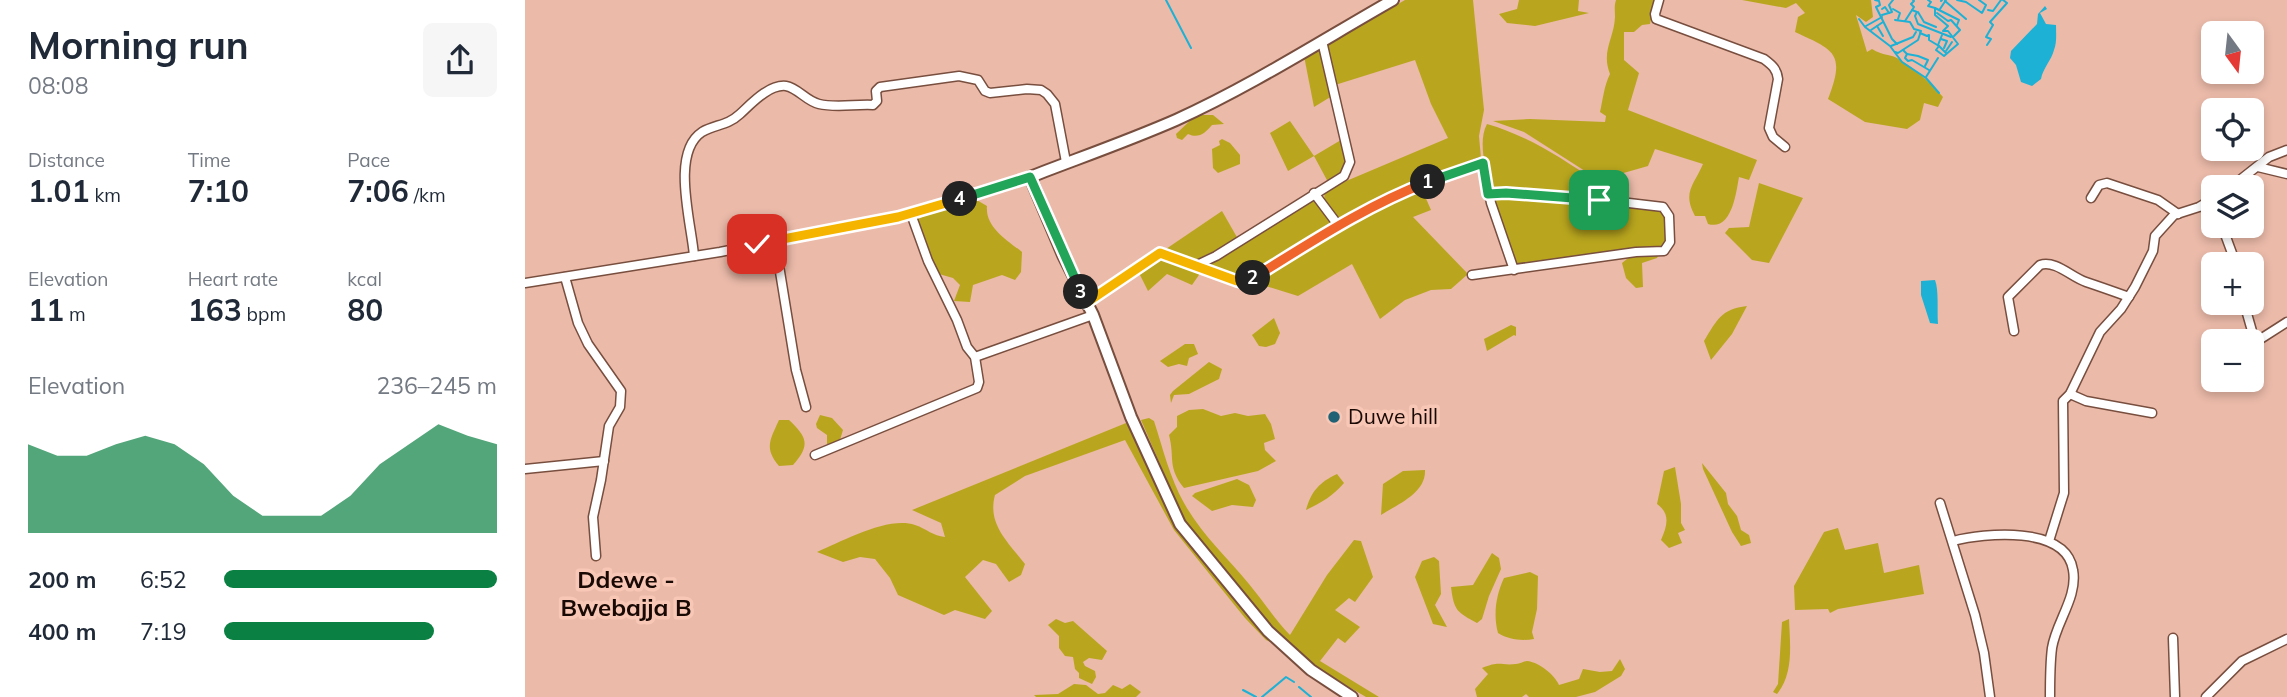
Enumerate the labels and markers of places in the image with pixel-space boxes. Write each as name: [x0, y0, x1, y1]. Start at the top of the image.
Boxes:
pin: 1: [1411, 164, 1445, 200]
pin: [1569, 170, 1629, 230]
pin: 4: [943, 182, 977, 216]
pin: [727, 214, 787, 274]
pin: 2: [1235, 260, 1271, 296]
pin: 3: [1063, 274, 1099, 310]
place label: Duwe hill: [1348, 403, 1438, 429]
marker: Duwe hill: [1326, 409, 1342, 425]

